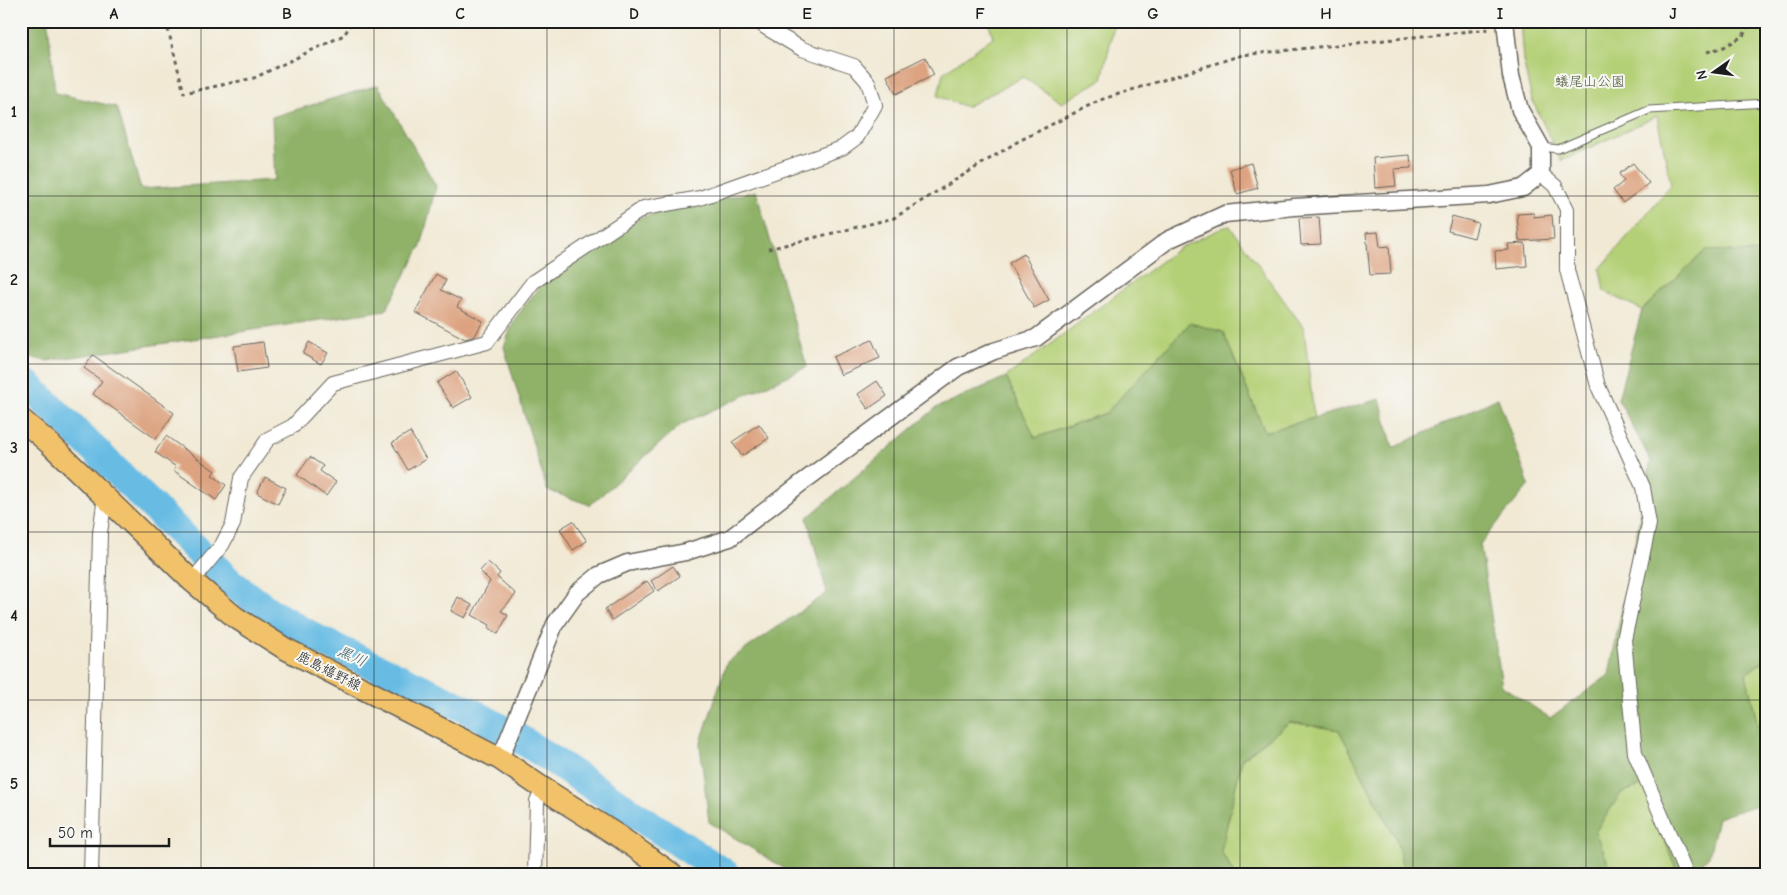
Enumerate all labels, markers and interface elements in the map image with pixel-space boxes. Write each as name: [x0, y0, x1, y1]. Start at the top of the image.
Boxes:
text: A: [110, 5, 119, 23]
text: B: [282, 5, 292, 23]
text: C: [455, 5, 465, 23]
text: D: [629, 5, 639, 23]
text: E: [802, 5, 812, 23]
text: F: [975, 5, 985, 23]
text: G: [1147, 5, 1159, 23]
text: H: [1320, 5, 1332, 23]
text: I: [1497, 5, 1503, 23]
text: J: [1669, 5, 1677, 23]
north arrow: [1690, 48, 1740, 98]
text: N: [1693, 69, 1711, 82]
park label: 蟻尾山公園: [1555, 73, 1625, 90]
text: 1: [11, 103, 17, 121]
text: 2: [10, 271, 18, 289]
text: 3: [10, 439, 18, 457]
text: 4: [10, 607, 18, 625]
water label: 黒川: [335, 642, 369, 670]
street label: 鹿島嬉野線: [294, 648, 364, 694]
text: 5: [10, 775, 18, 793]
scale bar: [50, 815, 169, 847]
text: 50 m: [58, 824, 93, 842]

